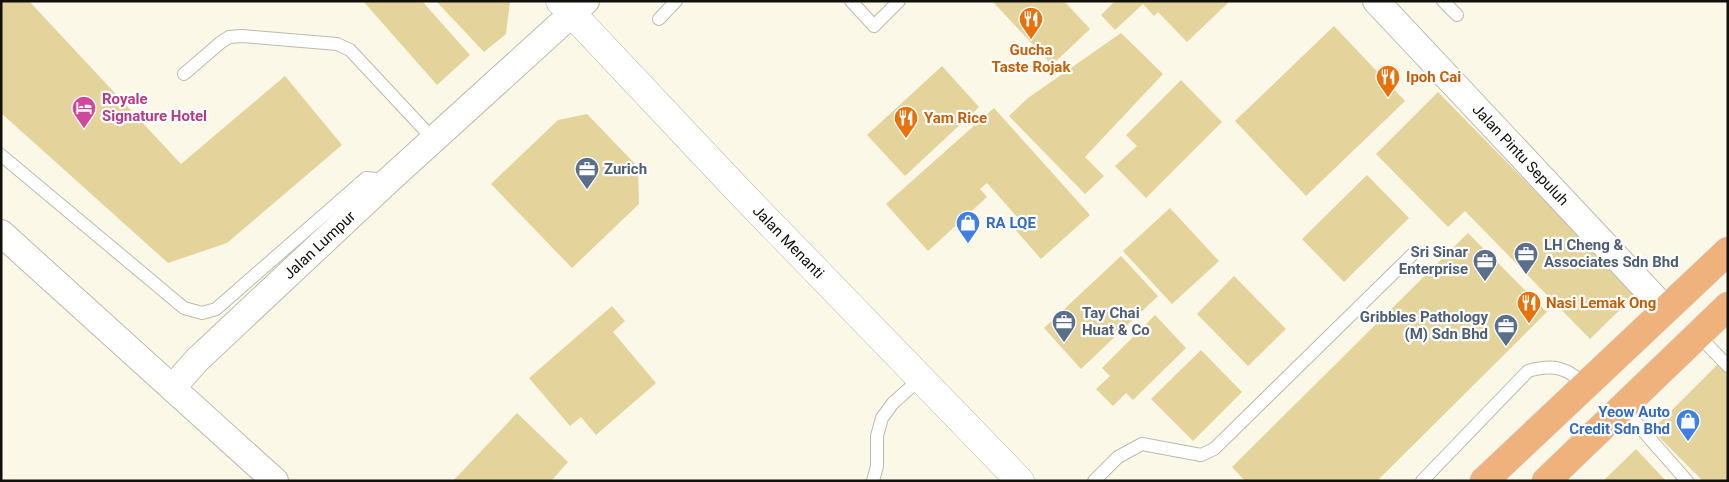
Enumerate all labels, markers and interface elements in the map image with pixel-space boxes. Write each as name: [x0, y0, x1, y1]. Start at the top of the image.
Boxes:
restaurant icon: Gucha Taste Rojak: [1018, 6, 1044, 40]
place label: Gucha Taste Rojak: [992, 41, 1071, 76]
restaurant icon: Ipoh Cai: [1375, 64, 1401, 98]
place label: Ipoh Cai: [1406, 68, 1461, 86]
place label: Royale Signature Hotel: [102, 90, 207, 125]
hotel icon: Royale Signature Hotel: [71, 95, 97, 129]
street label: Jalan Pintu Sepuluh: [1468, 100, 1572, 209]
restaurant icon: Yam Rice: [893, 105, 919, 139]
place label: Yam Rice: [924, 109, 987, 127]
office icon: Zurich: [574, 156, 600, 190]
place label: Zurich: [604, 160, 647, 178]
street label: Jalan Menanti: [749, 202, 828, 282]
street label: Jalan Lumpur: [280, 207, 359, 283]
shop icon: RA LQE: [955, 210, 981, 244]
place label: RA LQE: [986, 214, 1036, 232]
place label: LH Cheng & Associates Sdn Bhd: [1544, 236, 1679, 271]
office icon: LH Cheng & Associates Sdn Bhd: [1513, 241, 1539, 275]
place label: Sri Sinar Enterprise: [1399, 243, 1469, 278]
office icon: Sri Sinar Enterprise: [1472, 248, 1498, 282]
restaurant icon: Nasi Lemak Ong: [1516, 290, 1542, 324]
place label: Nasi Lemak Ong: [1546, 294, 1656, 312]
place label: Tay Chai Huat & Co: [1082, 304, 1150, 339]
place label: Gribbles Pathology (M) Sdn Bhd: [1360, 308, 1488, 343]
office icon: Tay Chai Huat & Co: [1051, 309, 1077, 343]
office icon: Gribbles Pathology (M) Sdn Bhd: [1493, 313, 1519, 347]
place label: Yeow Auto Credit Sdn Bhd: [1569, 403, 1670, 438]
shop icon: Yeow Auto Credit Sdn Bhd: [1675, 408, 1701, 442]

